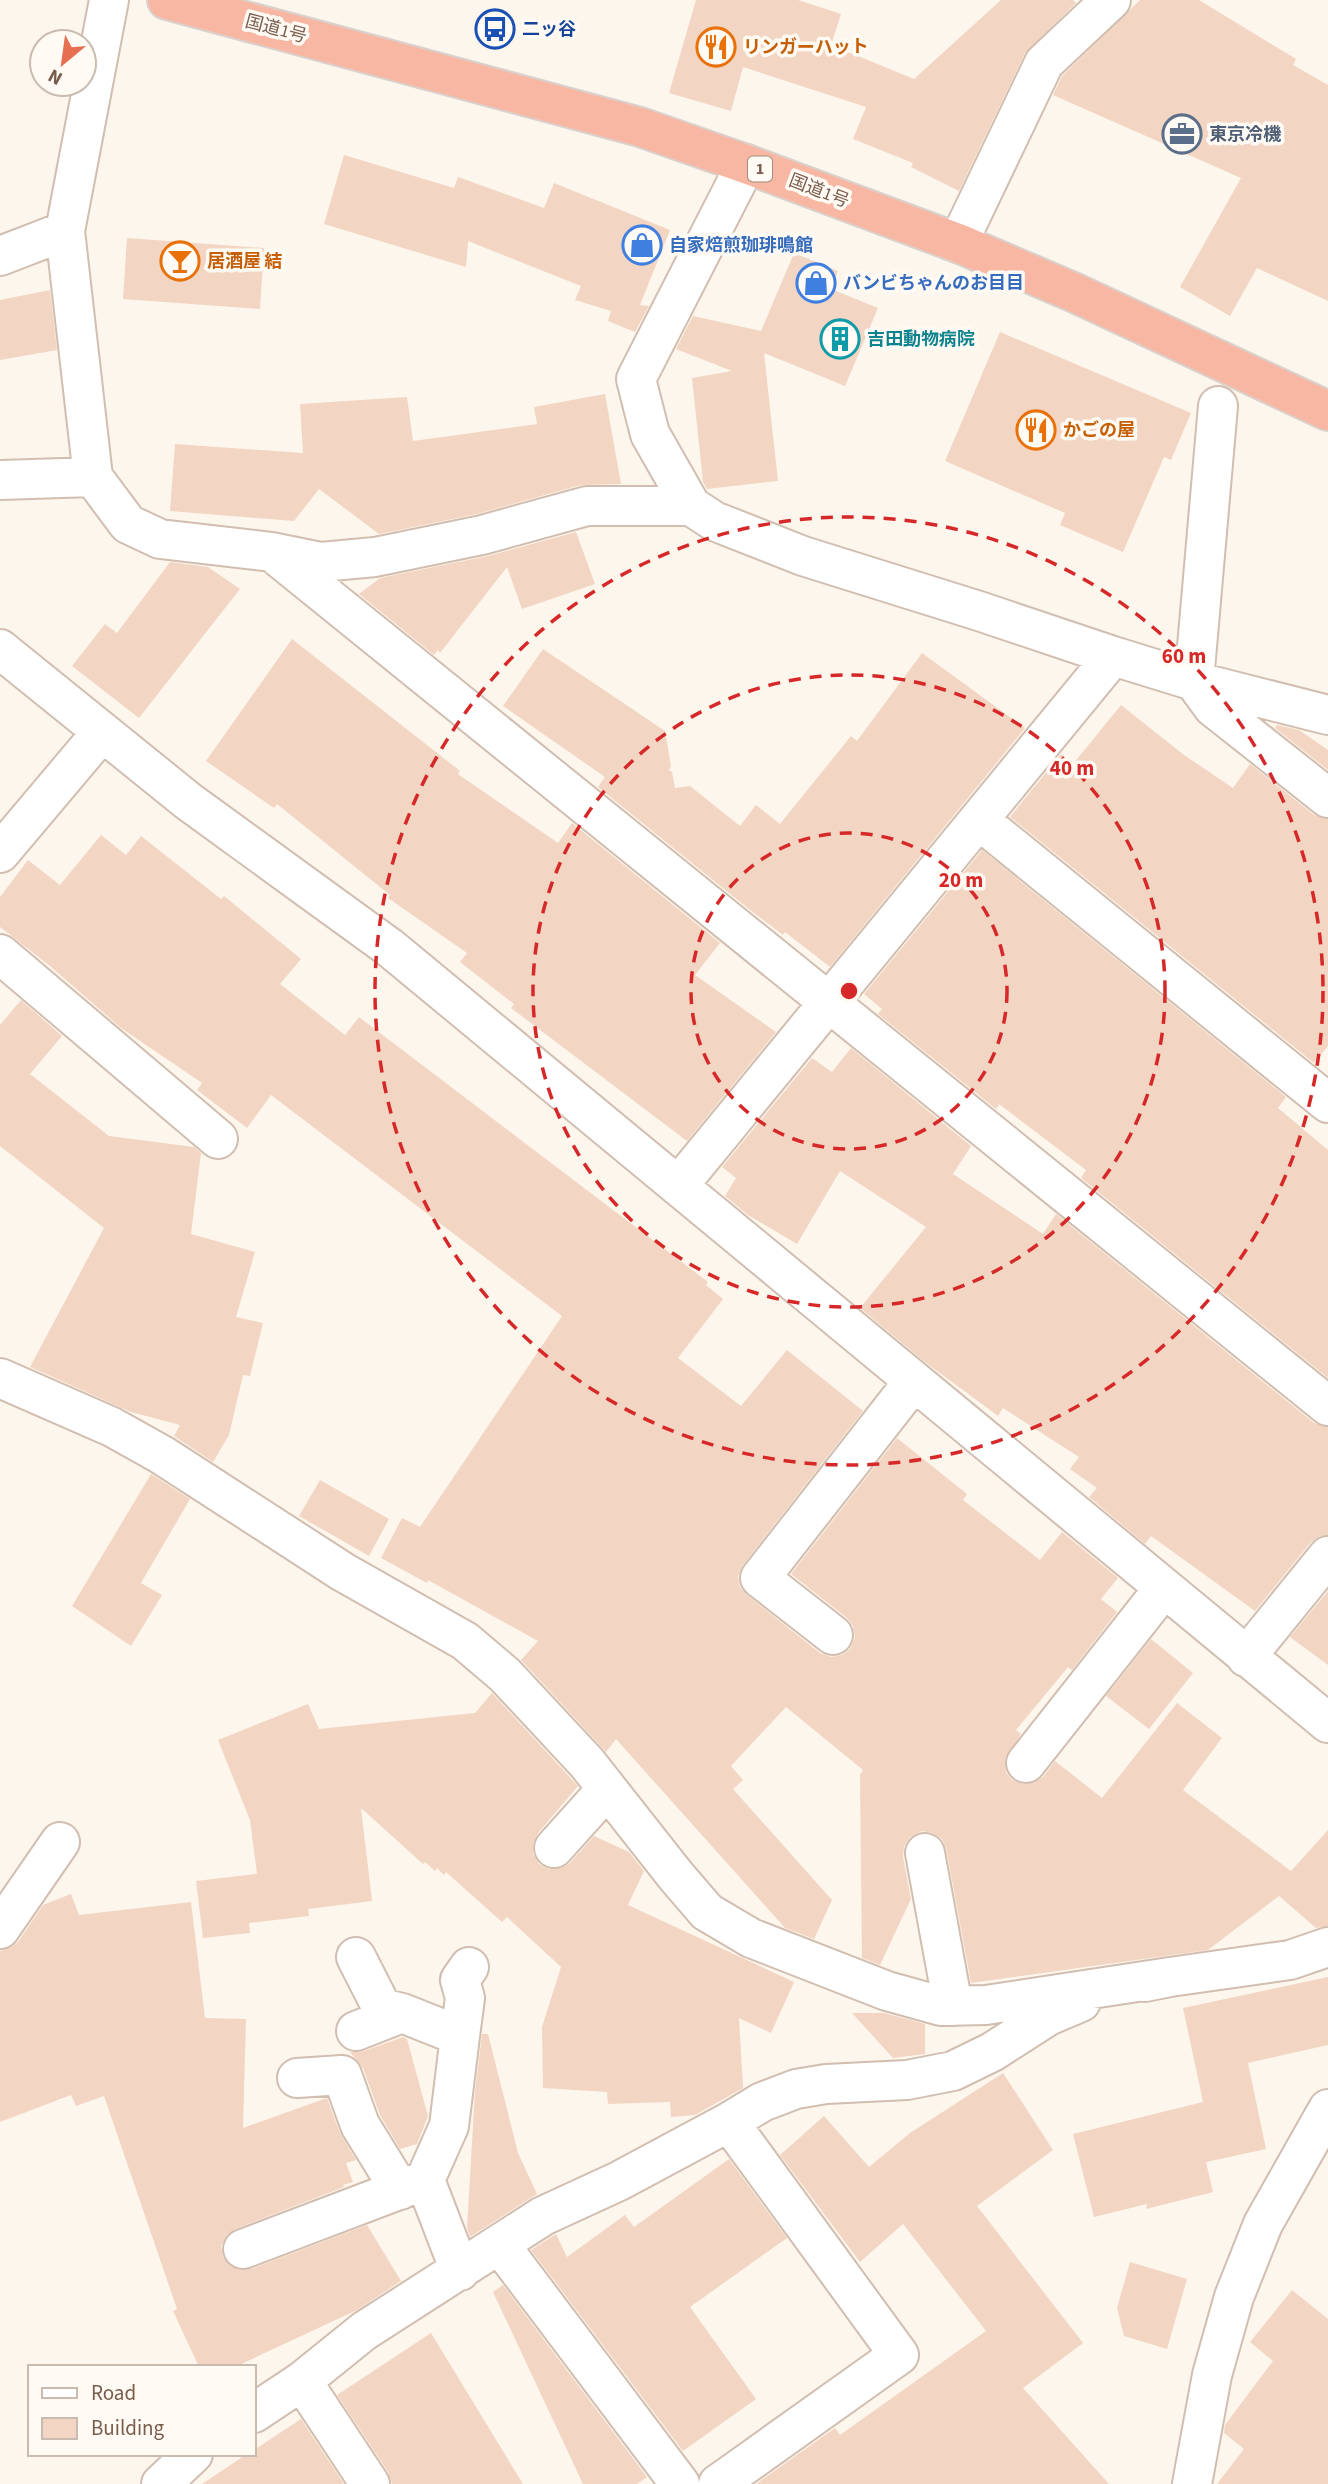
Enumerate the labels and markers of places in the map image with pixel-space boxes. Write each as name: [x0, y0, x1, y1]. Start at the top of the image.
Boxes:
bus stop icon: 二ッ谷: [474, 8, 516, 50]
place label: 二ッ谷: [522, 17, 576, 42]
restaurant icon: リンガーハット: [695, 26, 737, 68]
place label: リンガーハット: [743, 35, 869, 60]
office icon: 東京冷機: [1161, 113, 1203, 155]
place label: 東京冷機: [1209, 122, 1282, 147]
shop icon: 自家焙煎珈琲鳴館: [621, 224, 663, 266]
place label: 自家焙煎珈琲鳴館: [669, 233, 813, 258]
bar icon: 居酒屋 結: [159, 240, 201, 282]
place label: 居酒屋 結: [207, 249, 283, 274]
shop icon: バンビちゃんのお目目: [795, 262, 837, 304]
place label: バンビちゃんのお目目: [843, 271, 1024, 296]
building icon: 吉田動物病院: [819, 318, 861, 360]
place label: 吉田動物病院: [867, 327, 975, 352]
restaurant icon: かごの屋: [1015, 409, 1057, 451]
place label: かごの屋: [1063, 418, 1135, 443]
centre of rings: [837, 979, 861, 1003]

